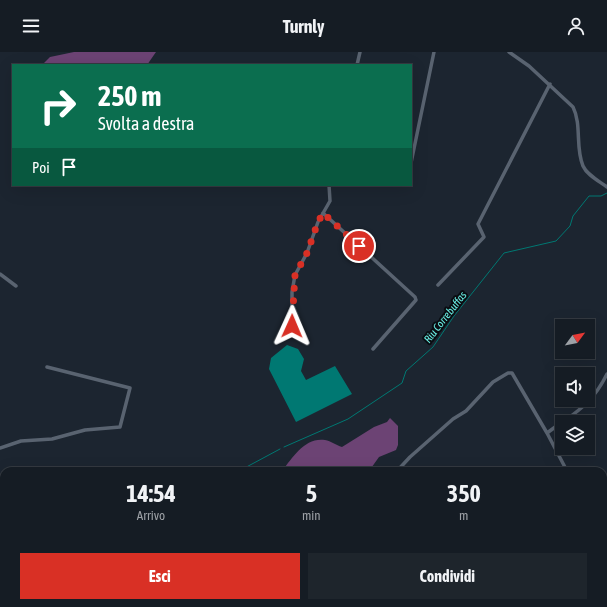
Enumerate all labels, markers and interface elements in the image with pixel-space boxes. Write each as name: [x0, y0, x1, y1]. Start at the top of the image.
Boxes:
icon: menu: [20, 15, 42, 37]
icon: person: [565, 15, 587, 37]
text: Turnly: [283, 16, 324, 37]
icon: right: [32, 80, 84, 132]
text: 250 m: [98, 80, 161, 112]
text: Svolta a destra: [98, 113, 194, 134]
icon: arrive: [58, 156, 80, 178]
text: Poi: [32, 159, 50, 176]
pin: [342, 229, 376, 263]
icon: arrive: [348, 235, 370, 257]
water label: Riu Correbuffas: [421, 289, 469, 345]
position arrow: [271, 305, 313, 347]
north arrow: [555, 319, 595, 359]
map controls: [555, 319, 595, 455]
button: sound: [555, 367, 595, 407]
button: layers: [555, 415, 595, 455]
text: 14:54: [126, 480, 176, 507]
text: 5: [306, 480, 317, 507]
text: 350: [447, 480, 481, 507]
text: Arrivo: [137, 508, 165, 523]
text: min: [302, 508, 321, 523]
text: m: [459, 508, 468, 523]
button: Esci: [20, 553, 300, 599]
button: Condividi: [308, 553, 587, 599]

